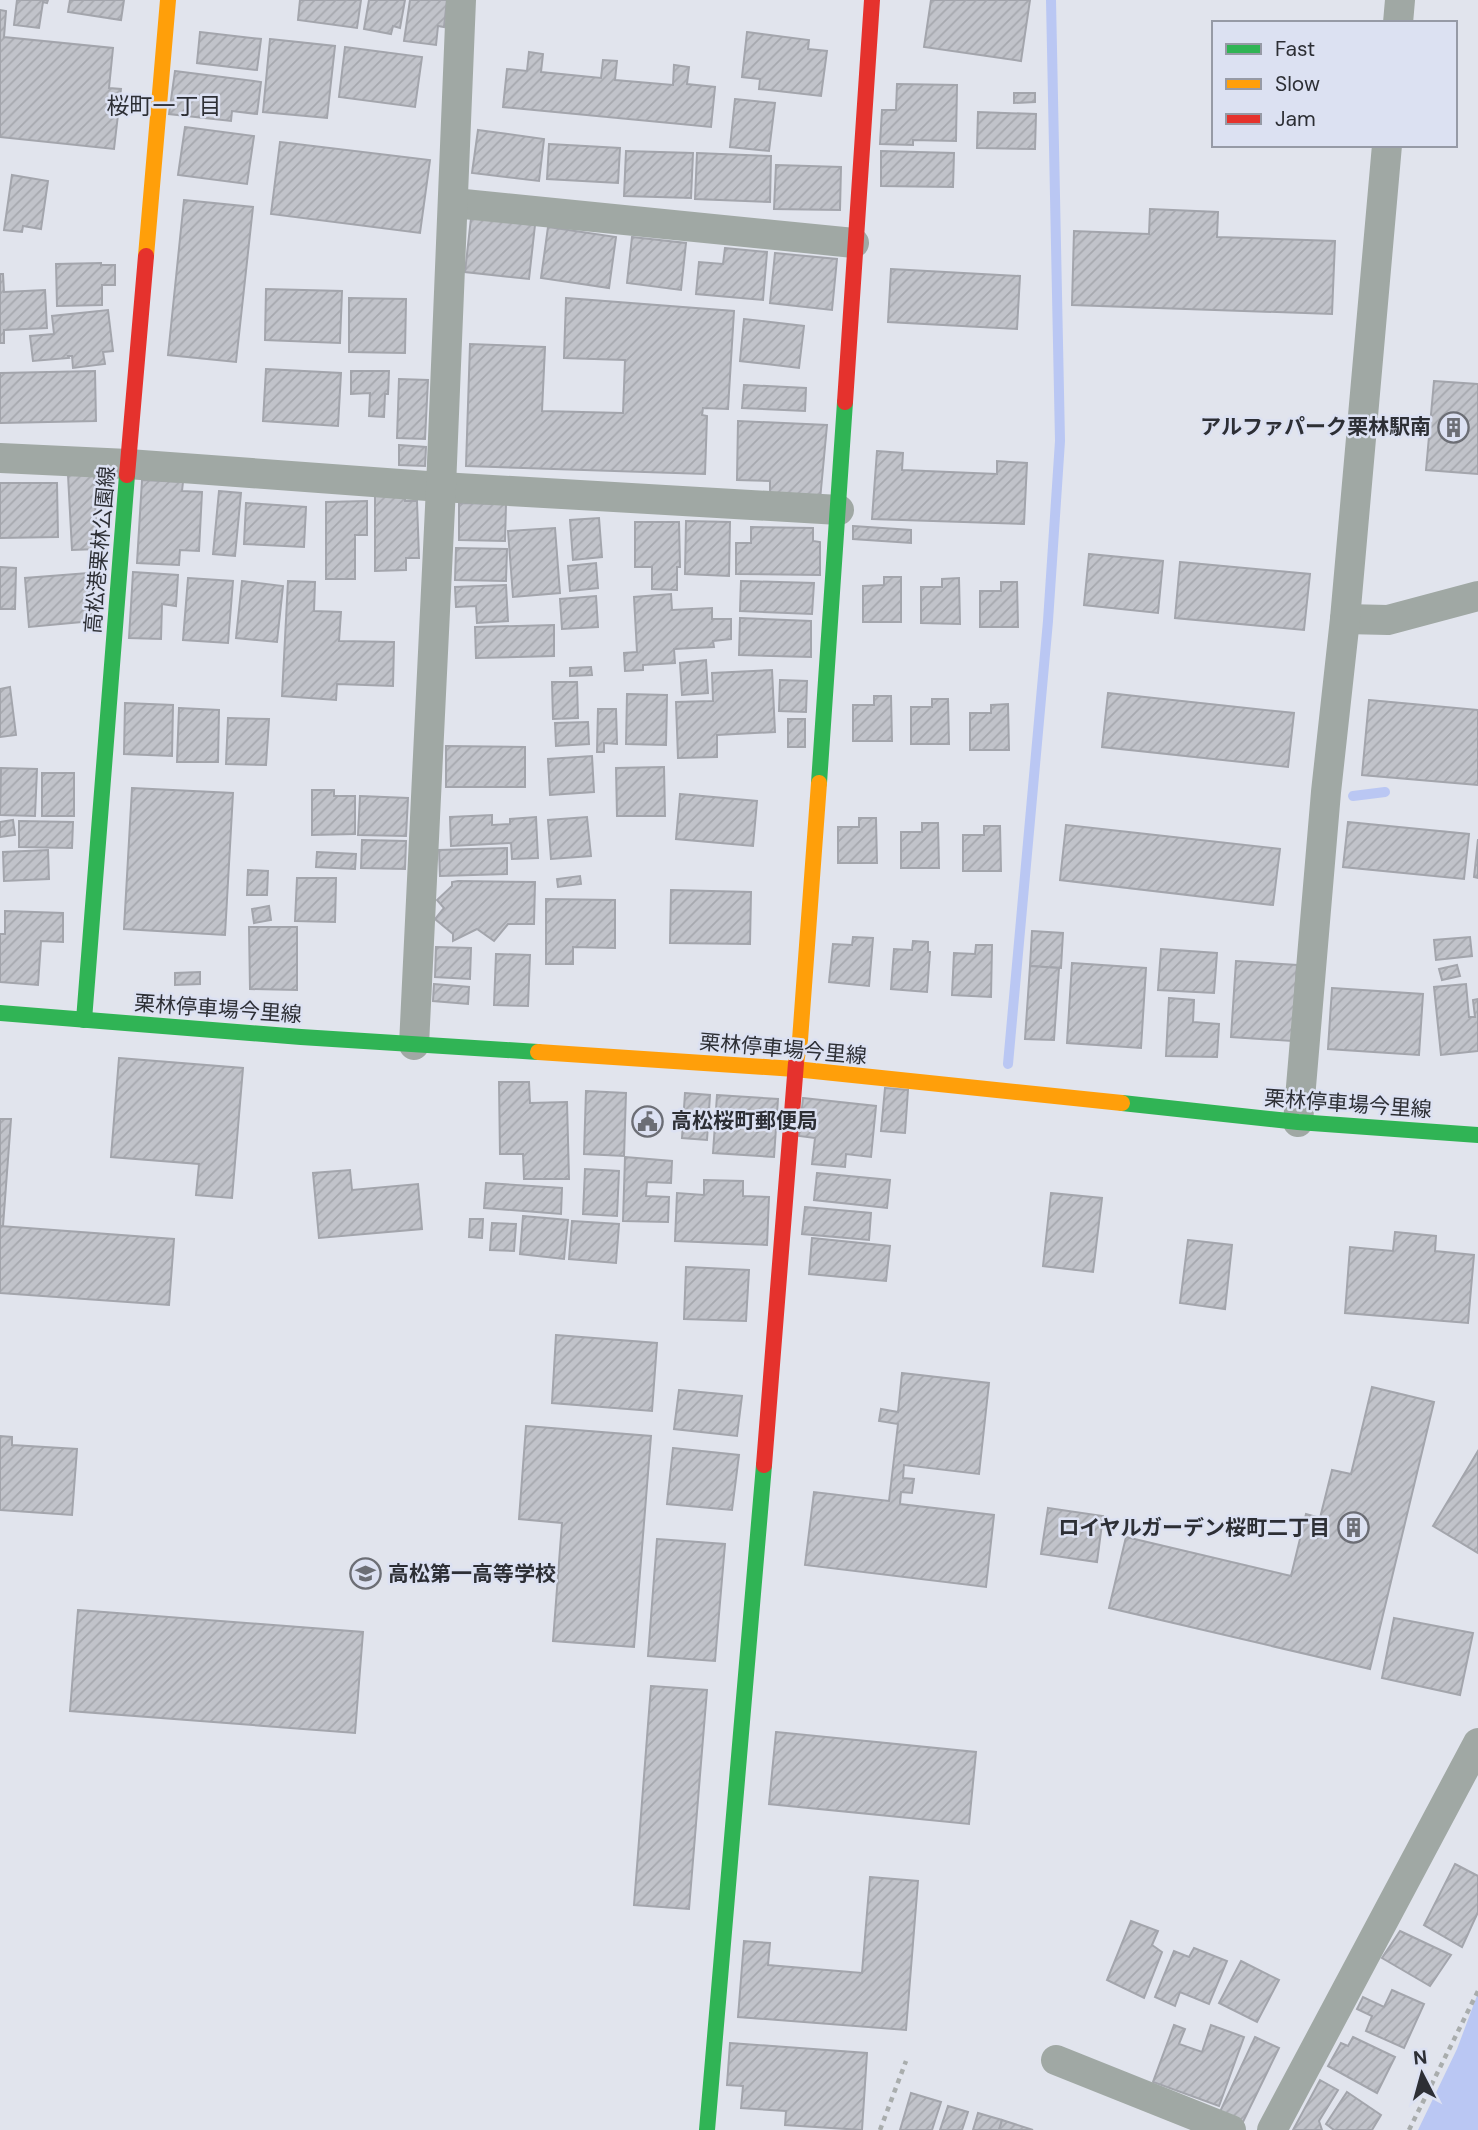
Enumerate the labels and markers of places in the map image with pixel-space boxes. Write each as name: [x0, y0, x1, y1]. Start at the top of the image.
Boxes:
building icon: アルファパーク栗林駅南: [1437, 410, 1471, 444]
place label: アルファパーク栗林駅南: [1200, 413, 1431, 441]
public building icon: 高松桜町郵便局: [631, 1104, 665, 1138]
place label: 高松桜町郵便局: [671, 1107, 818, 1135]
building icon: ロイヤルガーデン桜町二丁目: [1336, 1511, 1370, 1545]
place label: ロイヤルガーデン桜町二丁目: [1058, 1514, 1330, 1542]
school or university icon: 高松第一高等学校: [348, 1557, 382, 1591]
place label: 高松第一高等学校: [388, 1560, 556, 1588]

